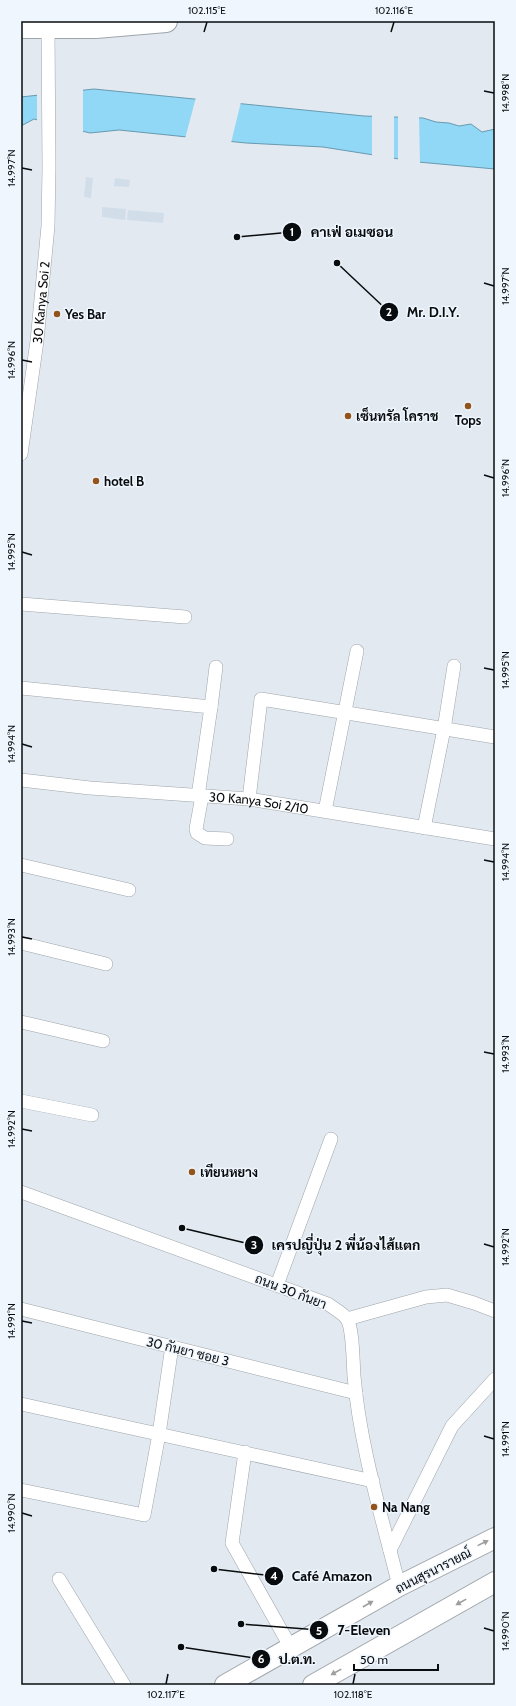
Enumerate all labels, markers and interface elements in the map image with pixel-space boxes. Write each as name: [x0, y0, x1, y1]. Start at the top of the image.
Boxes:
text: 102.115°E: [188, 4, 226, 17]
text: 102.116°E: [375, 4, 413, 17]
text: 14.998°N: [499, 74, 512, 112]
text: 14.997°N: [5, 149, 18, 187]
callout: คาเฟ่ อเมซอน: [282, 219, 401, 245]
text: คาเฟ่ อเมซอน: [311, 223, 393, 241]
text: 1: [290, 224, 294, 239]
street label: 30 Kanya Soi 2: [29, 260, 53, 344]
text: 14.997°N: [499, 267, 512, 305]
callout: Mr. D.I.Y.: [379, 299, 468, 325]
text: Mr. D.I.Y.: [407, 303, 459, 321]
text: 2: [386, 304, 392, 319]
place label: Yes Bar: [64, 306, 107, 322]
marker: Yes Bar: [52, 309, 62, 319]
text: 14.996°N: [5, 341, 18, 379]
marker: Tops: [463, 401, 473, 411]
place label: เซ็นทรัล โคราช: [356, 406, 438, 424]
marker: เซ็นทรัล โคราช: [343, 411, 353, 421]
place label: Tops: [455, 412, 482, 428]
text: 14.996°N: [499, 459, 512, 497]
place label: hotel B: [104, 473, 144, 489]
marker: hotel B: [91, 476, 101, 486]
text: 14.995°N: [5, 533, 18, 571]
text: 14.995°N: [499, 651, 512, 689]
text: 14.994°N: [5, 725, 18, 763]
street label: 30 Kanya Soi 2/10: [209, 788, 310, 817]
text: 14.994°N: [499, 843, 512, 881]
text: 14.993°N: [5, 918, 18, 956]
text: 14.993°N: [499, 1035, 512, 1073]
text: 14.992°N: [5, 1110, 18, 1148]
place label: เทียนหยาง: [200, 1163, 258, 1180]
marker: เทียนหยาง: [187, 1167, 197, 1177]
text: 14.992°N: [499, 1228, 512, 1266]
callout: เครปญี่ปุ่น 2 พี่น้องไส้แตก: [244, 1232, 428, 1258]
text: เครปญี่ปุ่น 2 พี่น้องไส้แตก: [272, 1233, 420, 1256]
text: 3: [251, 1237, 257, 1252]
street label: ถนน 30 กันยา: [253, 1270, 329, 1312]
text: 14.991°N: [5, 1303, 18, 1339]
street label: 30 กันยา ซอย 3: [145, 1333, 231, 1369]
text: 14.991°N: [499, 1421, 512, 1457]
text: 14.990°N: [5, 1493, 18, 1533]
place label: Na Nang: [382, 1499, 430, 1515]
marker: Na Nang: [369, 1502, 379, 1512]
one-way arrow: [478, 1540, 489, 1547]
street label: ถนนสุรนารายณ์: [392, 1543, 475, 1598]
callout: Café Amazon: [264, 1563, 381, 1589]
text: Café Amazon: [292, 1567, 372, 1585]
text: 4: [270, 1568, 278, 1583]
one-way arrow: [455, 1598, 467, 1605]
one-way arrow: [362, 1600, 374, 1607]
text: 14.990°N: [499, 1611, 512, 1651]
callout: 7-Eleven: [309, 1617, 399, 1643]
text: 7-Eleven: [337, 1621, 391, 1639]
text: 5: [316, 1623, 322, 1638]
callout: ป.ต.ท.: [251, 1646, 324, 1672]
scale bar: [354, 1646, 438, 1672]
text: ป.ต.ท.: [279, 1650, 315, 1668]
text: 6: [258, 1651, 265, 1666]
text: 50 m: [360, 1652, 388, 1667]
one-way arrow: [330, 1669, 342, 1676]
text: 102.117°E: [147, 1688, 185, 1701]
text: 102.118°E: [334, 1688, 373, 1701]

